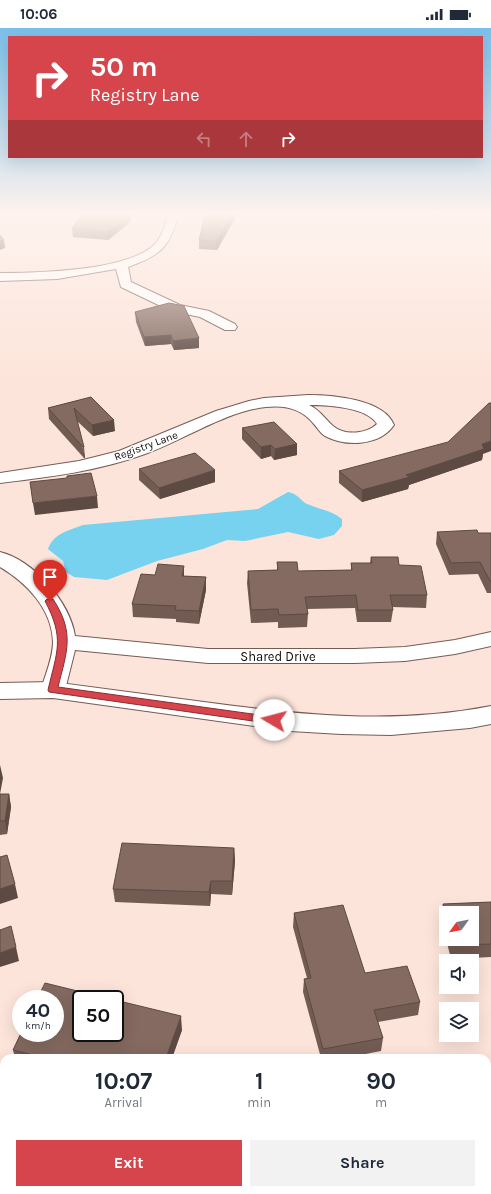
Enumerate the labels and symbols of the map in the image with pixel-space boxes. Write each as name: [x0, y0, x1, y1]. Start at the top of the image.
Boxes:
street label: Registry Lane: [112, 428, 180, 464]
pin: [33, 560, 67, 601]
street label: Shared Drive: [240, 649, 316, 664]
position arrow: [253, 699, 295, 741]
north arrow: [439, 906, 479, 946]
speed limit sign: 50: [72, 990, 124, 1042]

